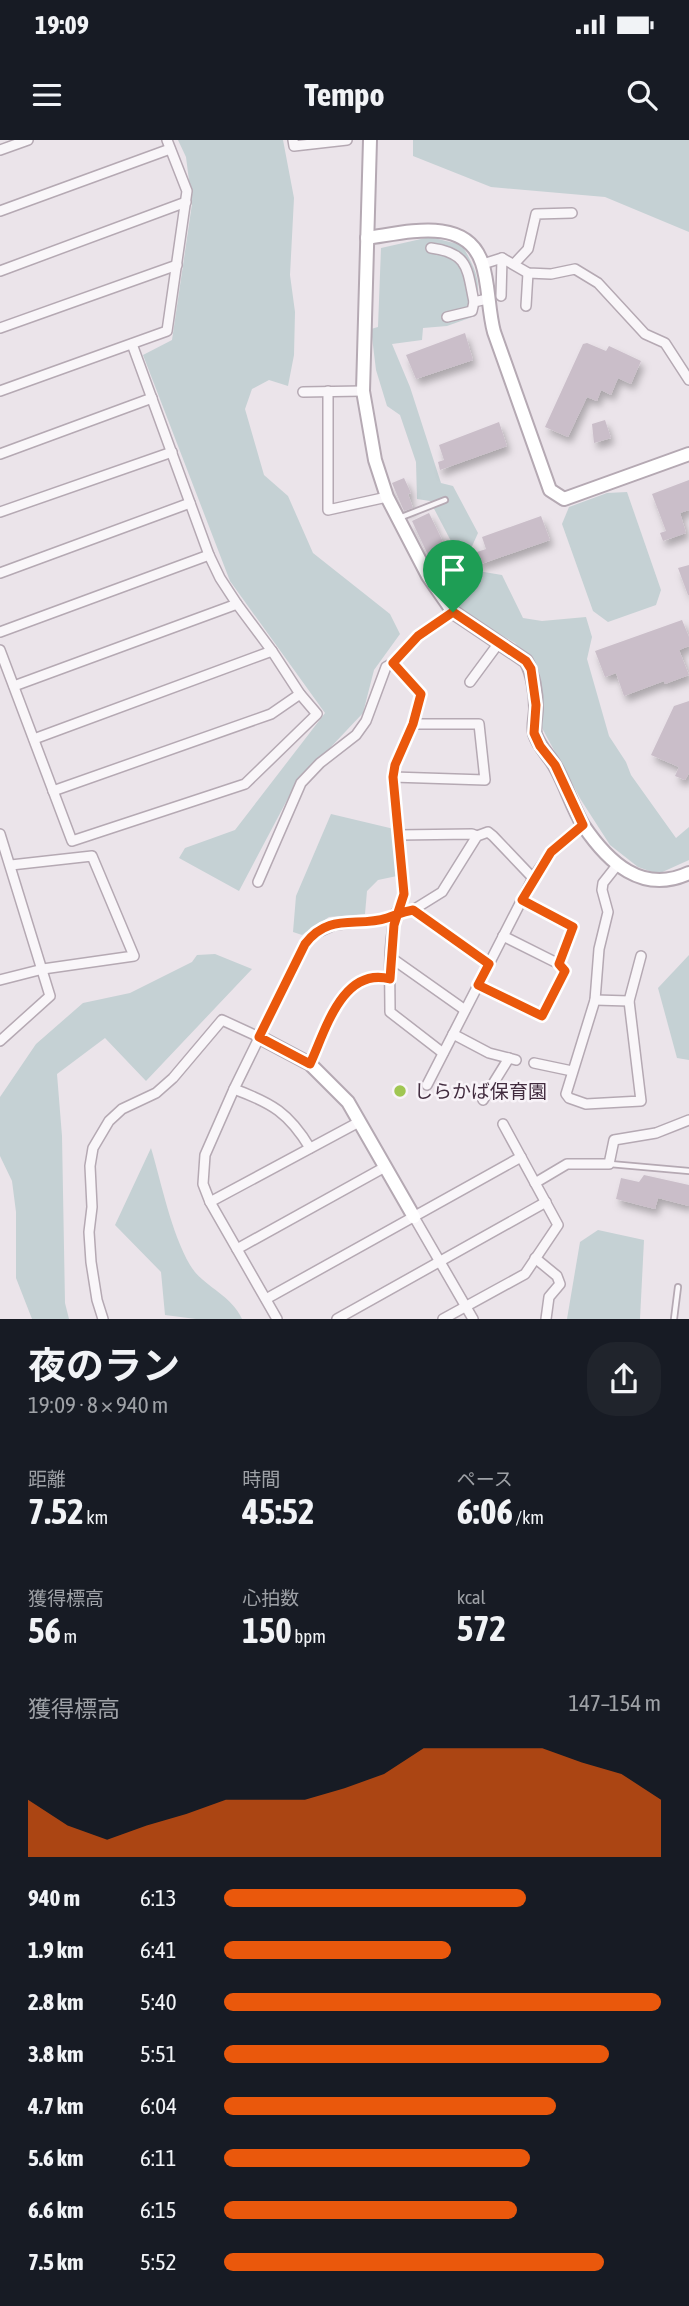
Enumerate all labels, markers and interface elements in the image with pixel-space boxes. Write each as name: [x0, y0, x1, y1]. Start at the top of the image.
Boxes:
text: 19:09: [35, 10, 89, 40]
icon: menu: [28, 76, 66, 114]
text: Tempo: [305, 76, 384, 113]
icon: search: [623, 76, 661, 114]
pin: [423, 540, 483, 612]
icon: arrive: [434, 551, 472, 589]
place label: しらかば保育園: [414, 1080, 547, 1102]
marker: しらかば保育園: [392, 1083, 408, 1099]
button: share: [587, 1342, 661, 1416]
text: 夜のラン: [28, 1344, 180, 1387]
text: 19:09 · 8 × 940 m: [28, 1392, 168, 1418]
text: 距離: [28, 1468, 66, 1490]
text: 時間: [242, 1468, 280, 1490]
text: ペース: [457, 1468, 513, 1490]
text: 7.52: [28, 1491, 84, 1531]
text: 45:52: [242, 1491, 314, 1531]
text: 6:06: [457, 1491, 513, 1531]
text: km: [84, 1506, 108, 1528]
text: /km: [513, 1506, 544, 1528]
text: kcal: [457, 1586, 486, 1608]
text: 獲得標高: [28, 1587, 104, 1609]
text: 心拍数: [242, 1587, 299, 1609]
text: 572: [457, 1608, 506, 1648]
text: 56: [28, 1610, 61, 1650]
text: 150: [242, 1610, 292, 1650]
text: m: [61, 1625, 77, 1647]
text: bpm: [292, 1625, 326, 1647]
text: 147–154 m: [568, 1690, 661, 1716]
text: 獲得標高: [28, 1696, 120, 1722]
text: 940 m: [28, 1885, 80, 1911]
text: 6:13: [140, 1885, 177, 1911]
text: 1.9 km: [28, 1937, 84, 1963]
text: 6:41: [140, 1937, 177, 1963]
text: 2.8 km: [28, 1989, 84, 2015]
text: 5:40: [140, 1989, 177, 2015]
text: 3.8 km: [28, 2041, 84, 2067]
text: 5:51: [140, 2041, 177, 2067]
text: 4.7 km: [28, 2093, 84, 2119]
text: 6:04: [140, 2093, 177, 2119]
text: 5.6 km: [28, 2145, 84, 2171]
text: 6:11: [140, 2145, 177, 2171]
text: 6.6 km: [28, 2197, 84, 2223]
text: 6:15: [140, 2197, 177, 2223]
text: 7.5 km: [28, 2249, 84, 2275]
text: 5:52: [140, 2249, 177, 2275]

